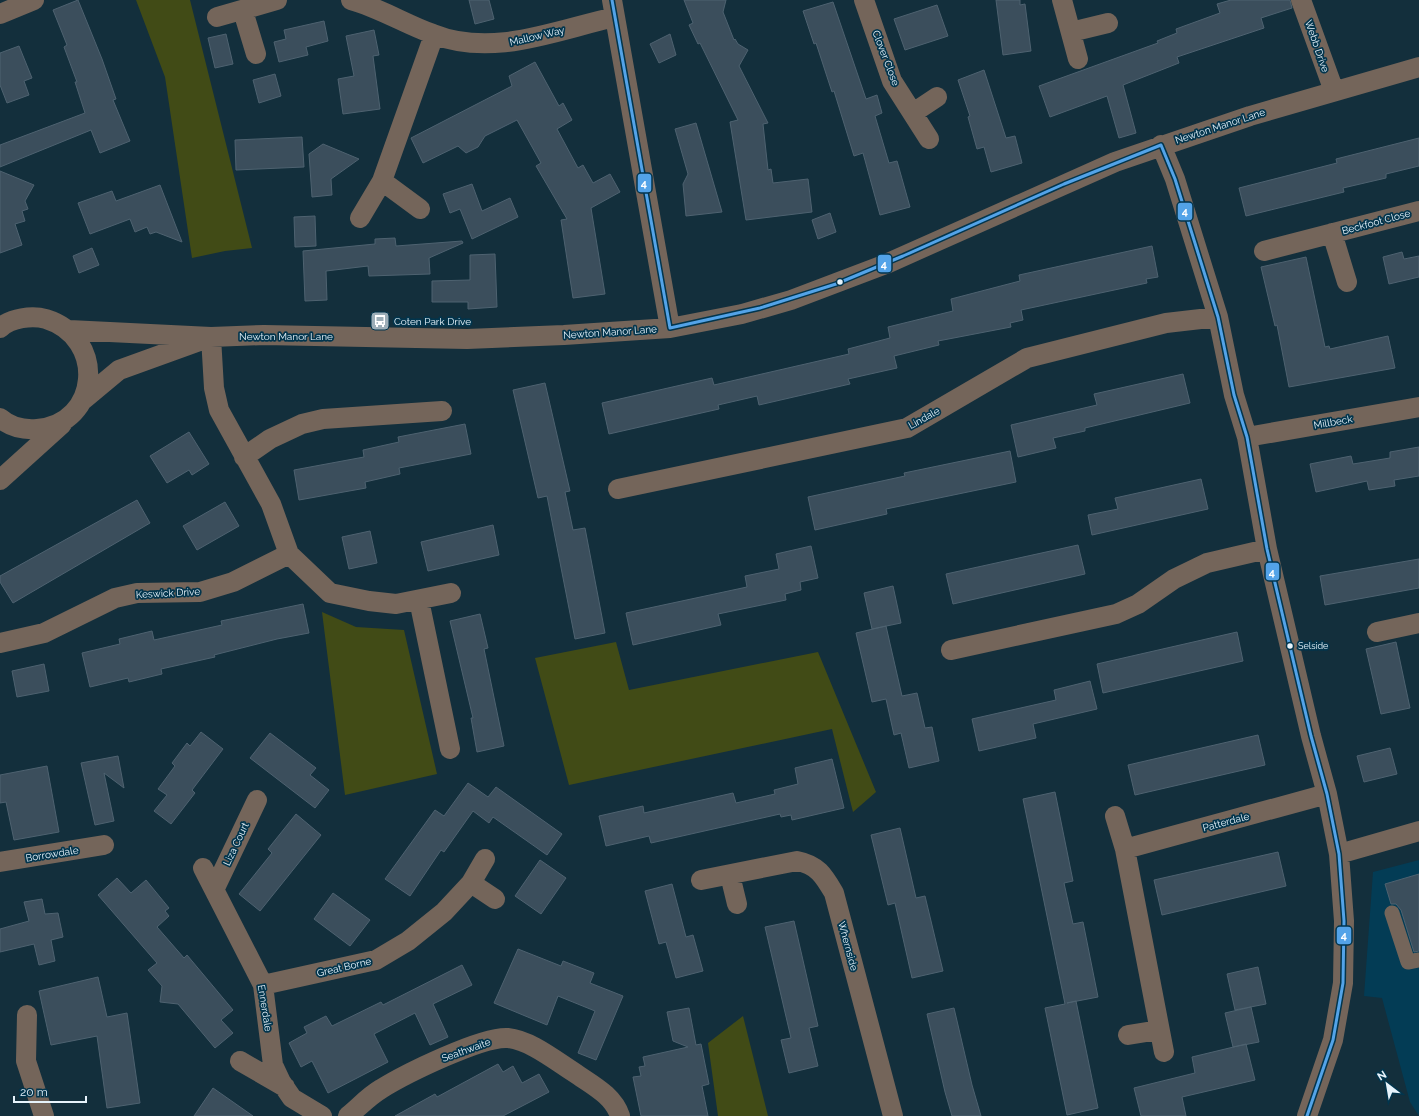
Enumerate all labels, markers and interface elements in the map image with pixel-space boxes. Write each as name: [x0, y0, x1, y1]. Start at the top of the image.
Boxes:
street label: Webb Drive: [1303, 18, 1331, 74]
street label: Mallow Way: [508, 24, 566, 48]
street label: Clover Close: [870, 29, 902, 87]
street label: Newton Manor Lane: [1174, 106, 1266, 146]
line badge: 4: [637, 173, 652, 193]
text: 4: [641, 177, 647, 190]
line badge: 4: [1177, 202, 1193, 221]
text: 4: [1182, 205, 1188, 218]
street label: Beckfoot Close: [1341, 208, 1412, 236]
line badge: 4: [877, 254, 892, 273]
text: 4: [881, 258, 887, 271]
unlabelled marker: [835, 277, 845, 287]
bus stop icon: Coten Park Drive: [369, 310, 391, 332]
place label: Coten Park Drive: [394, 316, 471, 327]
street label: Newton Manor Lane: [563, 323, 657, 341]
street label: Newton Manor Lane: [239, 331, 333, 342]
street label: Lindale: [906, 405, 942, 431]
street label: Millbeck: [1313, 413, 1354, 431]
line badge: 4: [1265, 562, 1280, 581]
text: 4: [1269, 566, 1275, 579]
street label: Keswick Drive: [136, 586, 200, 600]
marker: Selside: [1285, 641, 1295, 651]
place label: Selside: [1298, 641, 1329, 651]
street label: Patterdale: [1202, 810, 1251, 833]
street label: Liza Court: [221, 820, 251, 867]
street label: Borrowdale: [25, 844, 79, 864]
street label: Whernside: [836, 920, 860, 972]
line badge: 4: [1336, 926, 1352, 945]
text: 4: [1341, 929, 1347, 942]
street label: Great Borne: [316, 955, 372, 979]
street label: Ennerdale: [256, 984, 274, 1032]
street label: Seathwaite: [440, 1036, 492, 1064]
north arrow: [1367, 1064, 1407, 1104]
text: N: [1375, 1068, 1389, 1084]
scale bar: [14, 1078, 86, 1104]
text: 20 m: [20, 1085, 48, 1099]

